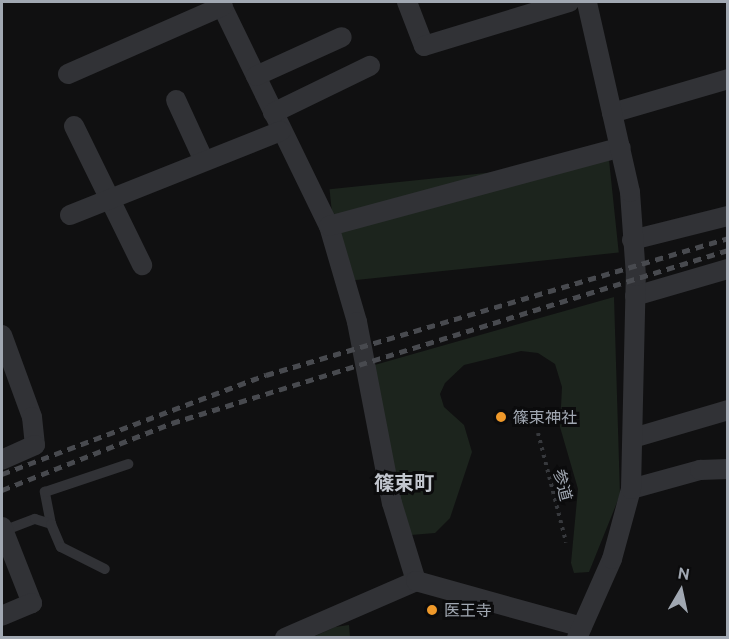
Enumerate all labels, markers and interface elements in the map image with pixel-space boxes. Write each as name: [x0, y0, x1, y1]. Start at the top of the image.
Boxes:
place label: 篠束神社: [513, 407, 577, 427]
marker: 篠束神社: [494, 410, 508, 424]
street label: 参道: [550, 467, 576, 503]
district label: 篠束町: [374, 470, 434, 494]
north arrow: [651, 561, 711, 621]
text: N: [677, 563, 691, 583]
place label: 医王寺: [444, 600, 492, 620]
marker: 医王寺: [425, 603, 439, 617]

